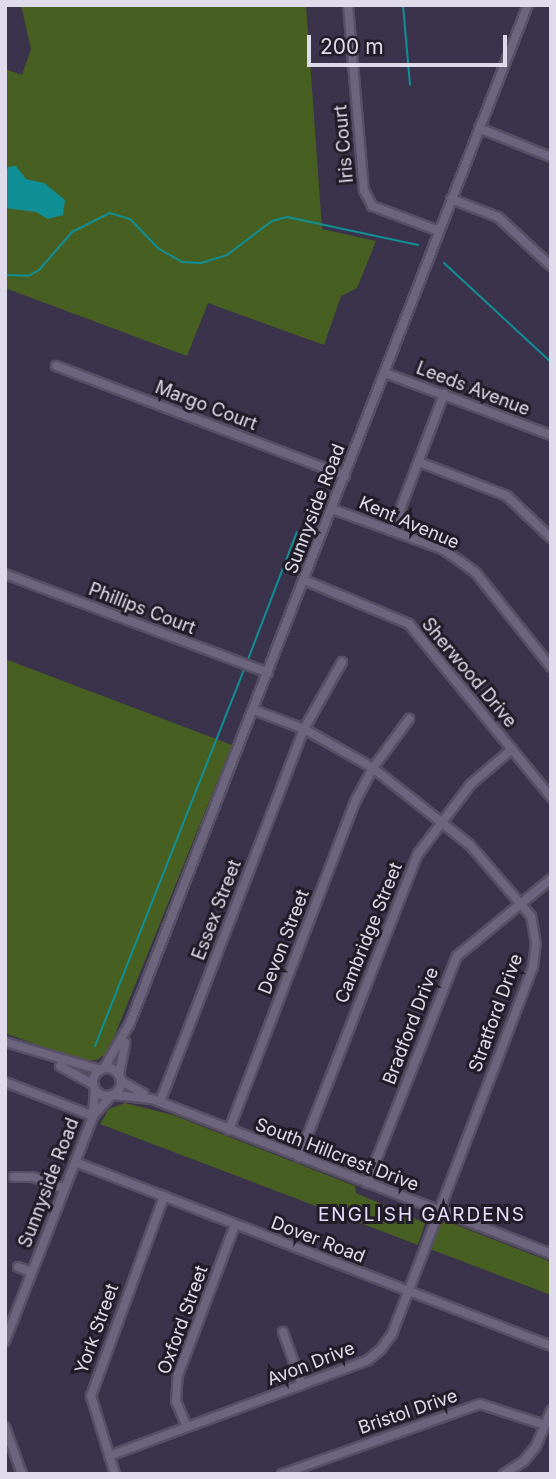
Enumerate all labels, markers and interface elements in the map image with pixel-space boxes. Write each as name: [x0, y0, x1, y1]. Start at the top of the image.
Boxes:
scale bar: [311, 21, 510, 65]
text: 200 m: [320, 34, 384, 59]
street label: Iris Court: [330, 104, 358, 184]
street label: Leeds Avenue: [413, 357, 533, 421]
street label: Margo Court: [152, 377, 260, 435]
street label: Sunnyside Road: [280, 441, 350, 577]
street label: Kent Avenue: [356, 492, 462, 554]
street label: Phillips Court: [86, 579, 198, 639]
street label: Sherwood Drive: [417, 614, 521, 732]
street label: Essex Street: [188, 857, 246, 963]
street label: Cambridge Street: [331, 859, 407, 1007]
street label: Devon Street: [254, 887, 314, 997]
street label: Stratford Drive: [465, 951, 527, 1075]
street label: Bradford Drive: [379, 964, 443, 1088]
street label: South Hillcrest Drive: [252, 1114, 422, 1196]
street label: Sunnyside Road: [14, 1115, 84, 1251]
district label: ENGLISH GARDENS: [320, 1204, 524, 1226]
street label: Dover Road: [268, 1212, 368, 1268]
street label: Oxford Street: [153, 1263, 213, 1377]
street label: York Street: [71, 1281, 123, 1377]
street label: Avon Drive: [264, 1337, 358, 1391]
street label: Bristol Drive: [356, 1385, 460, 1439]

